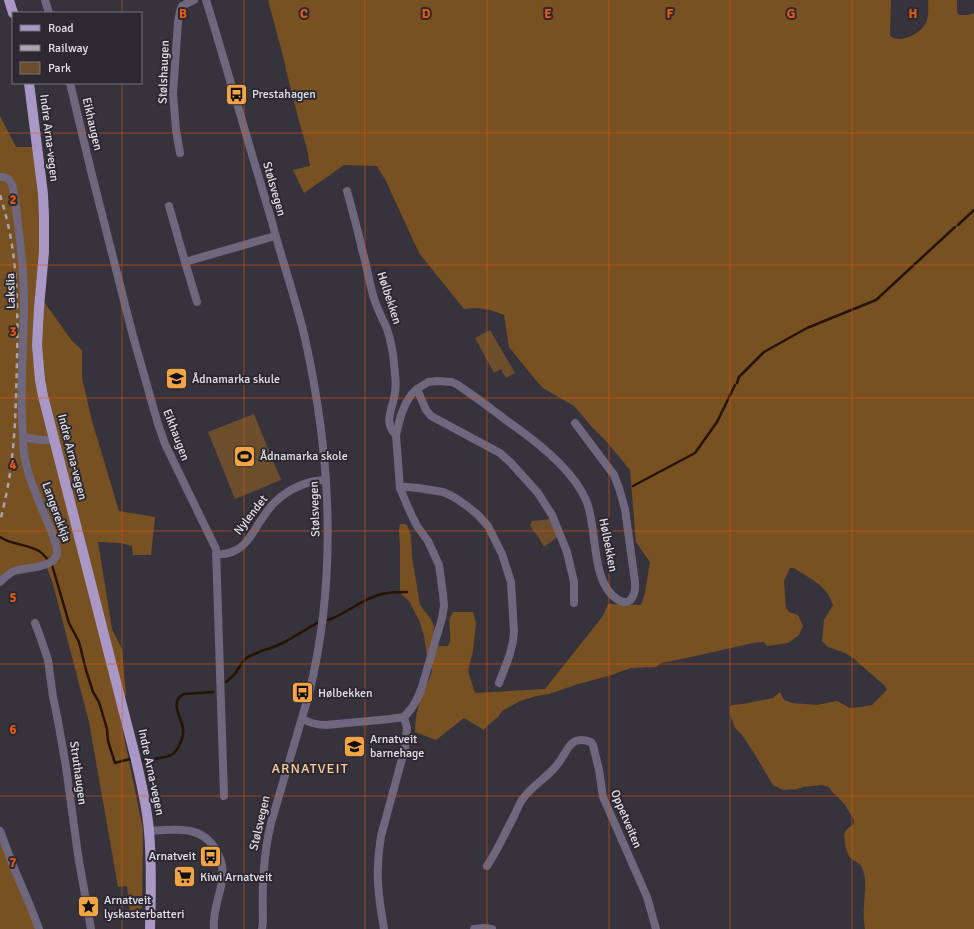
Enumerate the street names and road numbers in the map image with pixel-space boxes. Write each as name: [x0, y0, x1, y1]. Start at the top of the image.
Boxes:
street label: Stølshaugen: [155, 40, 173, 104]
street label: Indre Arna-vegen: [36, 93, 62, 183]
street label: Eikhaugen: [79, 96, 105, 152]
street label: Stølsvegen: [259, 160, 289, 218]
street label: Hølbekken: [373, 270, 405, 326]
street label: Lakslia: [3, 273, 19, 309]
street label: Eikhaugen: [159, 407, 193, 463]
street label: Indre Arna-vegen: [54, 412, 90, 502]
street label: Langerekkja: [38, 480, 74, 544]
street label: Stølsvegen: [307, 481, 323, 537]
street label: Nylendet: [231, 492, 271, 538]
street label: Hølbekken: [595, 517, 621, 573]
street label: Indre Arna-vegen: [135, 727, 167, 817]
street label: Struthaugen: [66, 740, 90, 806]
street label: Oppetveiten: [607, 787, 645, 851]
street label: Stølsvegen: [246, 794, 274, 852]

